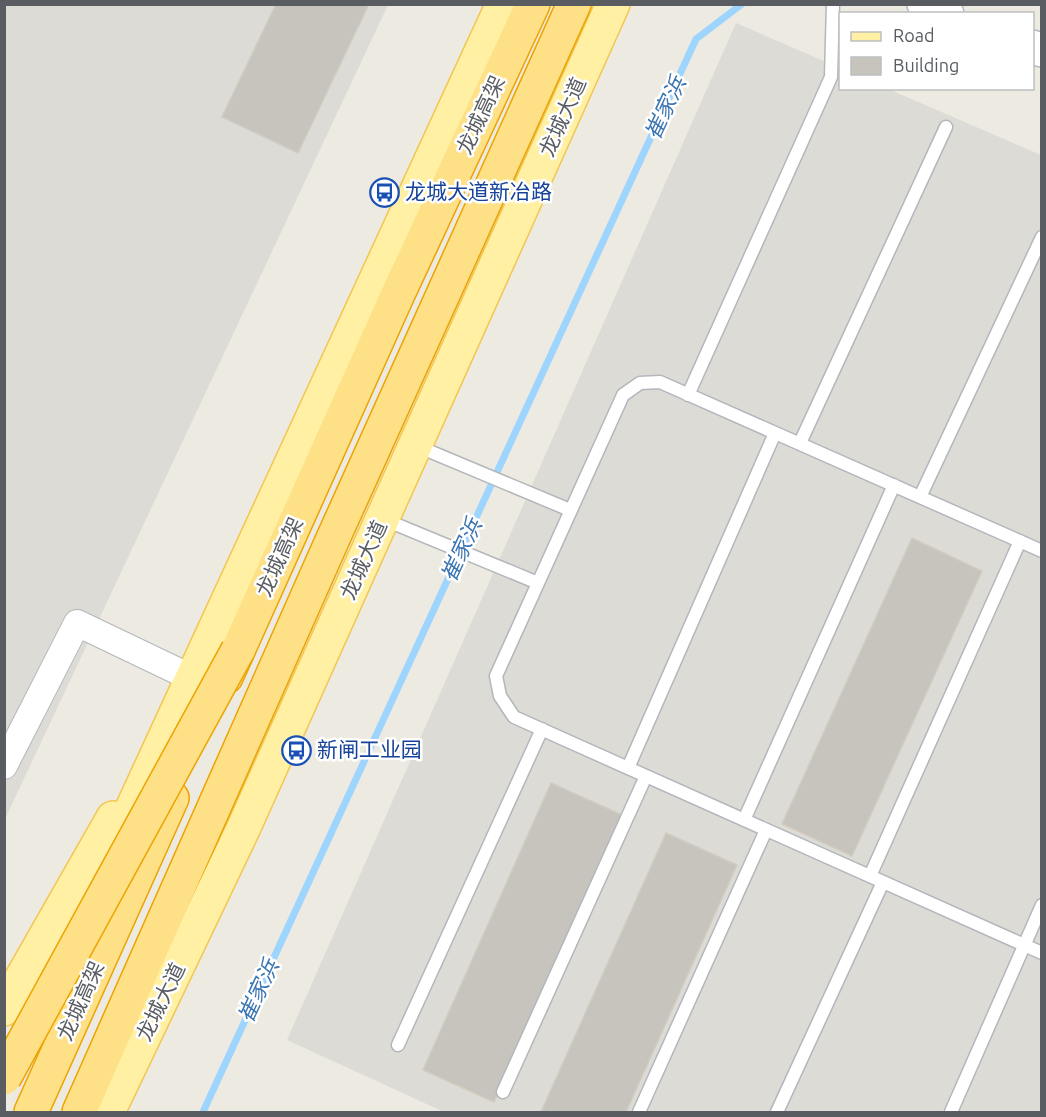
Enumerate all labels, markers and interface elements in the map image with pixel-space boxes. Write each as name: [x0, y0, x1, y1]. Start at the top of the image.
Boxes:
legend: [839, 12, 1034, 90]
text: Road: [893, 25, 935, 45]
text: Building: [893, 55, 959, 75]
street label: 龙城高架: [451, 71, 509, 158]
water label: 崔家浜: [639, 71, 691, 143]
street label: 龙城大道: [534, 73, 590, 160]
bus stop icon: 龙城大道新冶路: [368, 176, 400, 208]
place label: 龙城大道新冶路: [405, 179, 552, 203]
street label: 龙城高架: [251, 513, 307, 600]
water label: 崔家浜: [435, 513, 487, 585]
street label: 龙城大道: [335, 516, 391, 603]
bus stop icon: 新闸工业园: [280, 734, 312, 766]
place label: 新闸工业园: [317, 737, 422, 761]
water label: 崔家浜: [232, 954, 284, 1026]
street label: 龙城高架: [52, 957, 108, 1044]
street label: 龙城大道: [131, 959, 189, 1045]

